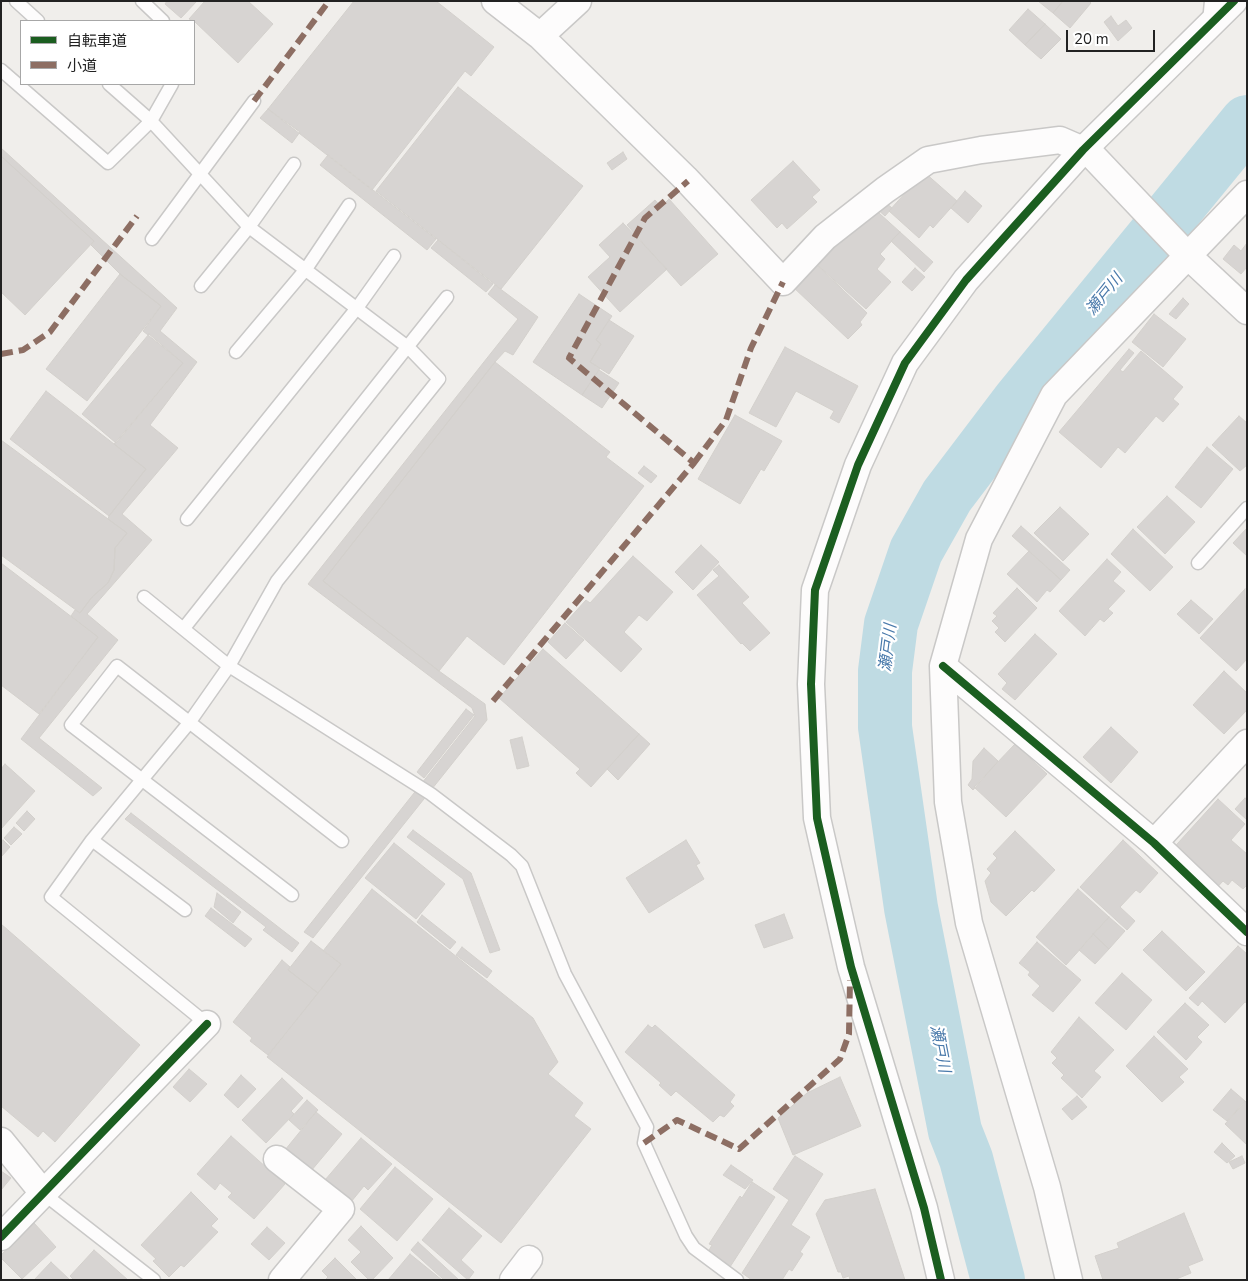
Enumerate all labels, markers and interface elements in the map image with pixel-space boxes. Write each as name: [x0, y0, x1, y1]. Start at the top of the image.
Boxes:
legend: [20, 20, 195, 85]
scale bar: [1068, 20, 1157, 52]
text: 20 m: [1074, 29, 1109, 49]
text: 自転車道: [67, 31, 127, 51]
text: 小道: [67, 56, 97, 76]
water label: 瀬戸川: [1082, 270, 1128, 320]
water label: 瀬戸川: [877, 623, 901, 673]
water label: 瀬戸川: [925, 1024, 953, 1074]

